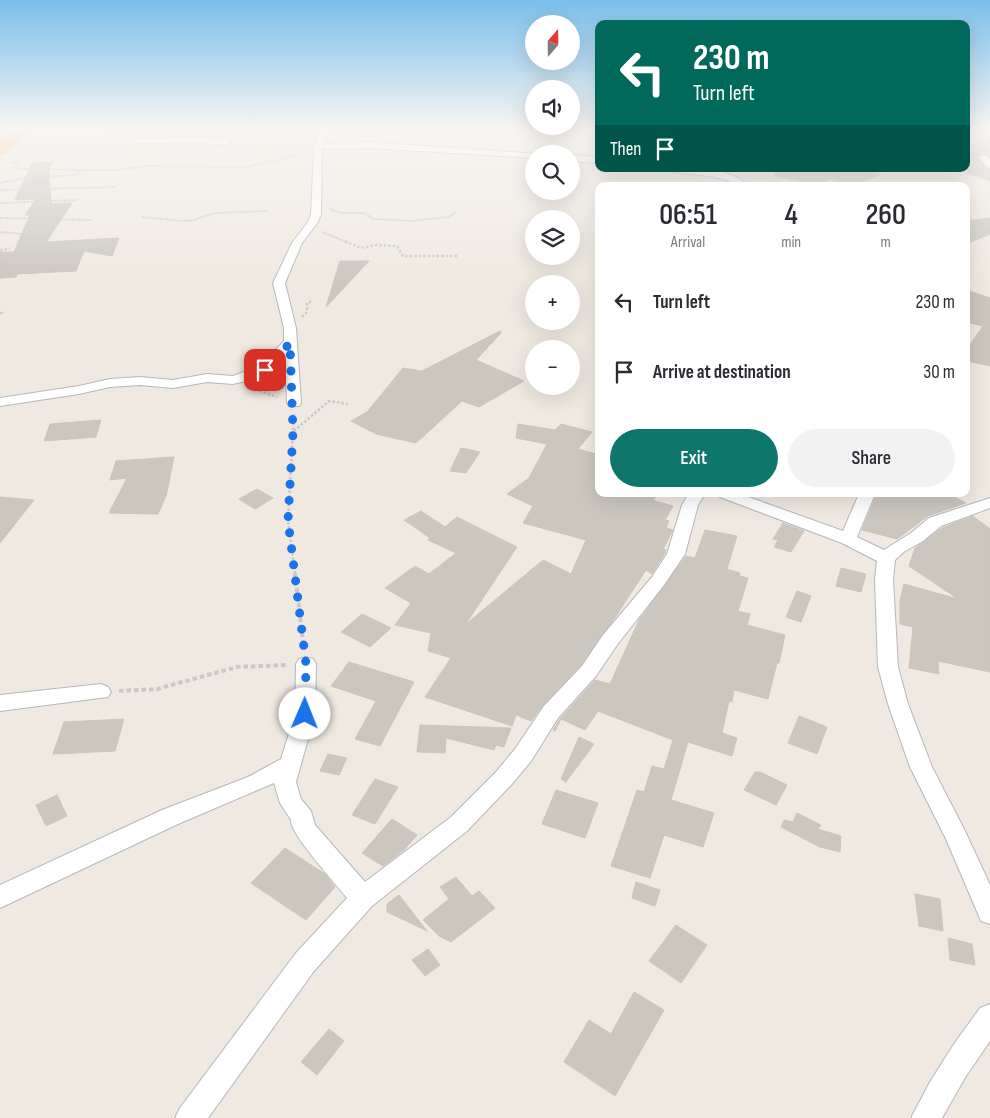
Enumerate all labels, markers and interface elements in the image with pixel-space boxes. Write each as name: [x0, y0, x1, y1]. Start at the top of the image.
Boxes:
north arrow: [525, 15, 580, 70]
map controls: [525, 15, 580, 395]
text: 230 m: [693, 37, 769, 80]
icon: left: [610, 40, 675, 105]
button: sound: [525, 80, 580, 135]
text: Turn left: [693, 80, 755, 107]
icon: arrive: [651, 135, 679, 163]
text: Then: [610, 138, 641, 161]
button: search: [525, 145, 580, 200]
text: 06:51: [659, 197, 717, 233]
text: 4: [784, 197, 798, 233]
text: 260: [865, 197, 906, 233]
button: layers: [525, 210, 580, 265]
text: Arrival: [671, 233, 705, 252]
text: min: [781, 233, 801, 252]
text: m: [880, 233, 891, 252]
button: +: [525, 275, 580, 330]
icon: left: [610, 288, 638, 316]
text: Turn left: [653, 291, 710, 314]
text: 230 m: [915, 291, 955, 314]
button: −: [525, 340, 580, 395]
pin: [244, 349, 286, 391]
icon: arrive: [251, 356, 279, 384]
icon: arrive: [610, 358, 638, 386]
text: Arrive at destination: [653, 361, 791, 384]
text: 30 m: [923, 361, 955, 384]
button: Exit: [610, 429, 778, 487]
button: Share: [788, 429, 955, 487]
position arrow: [278, 687, 330, 739]

